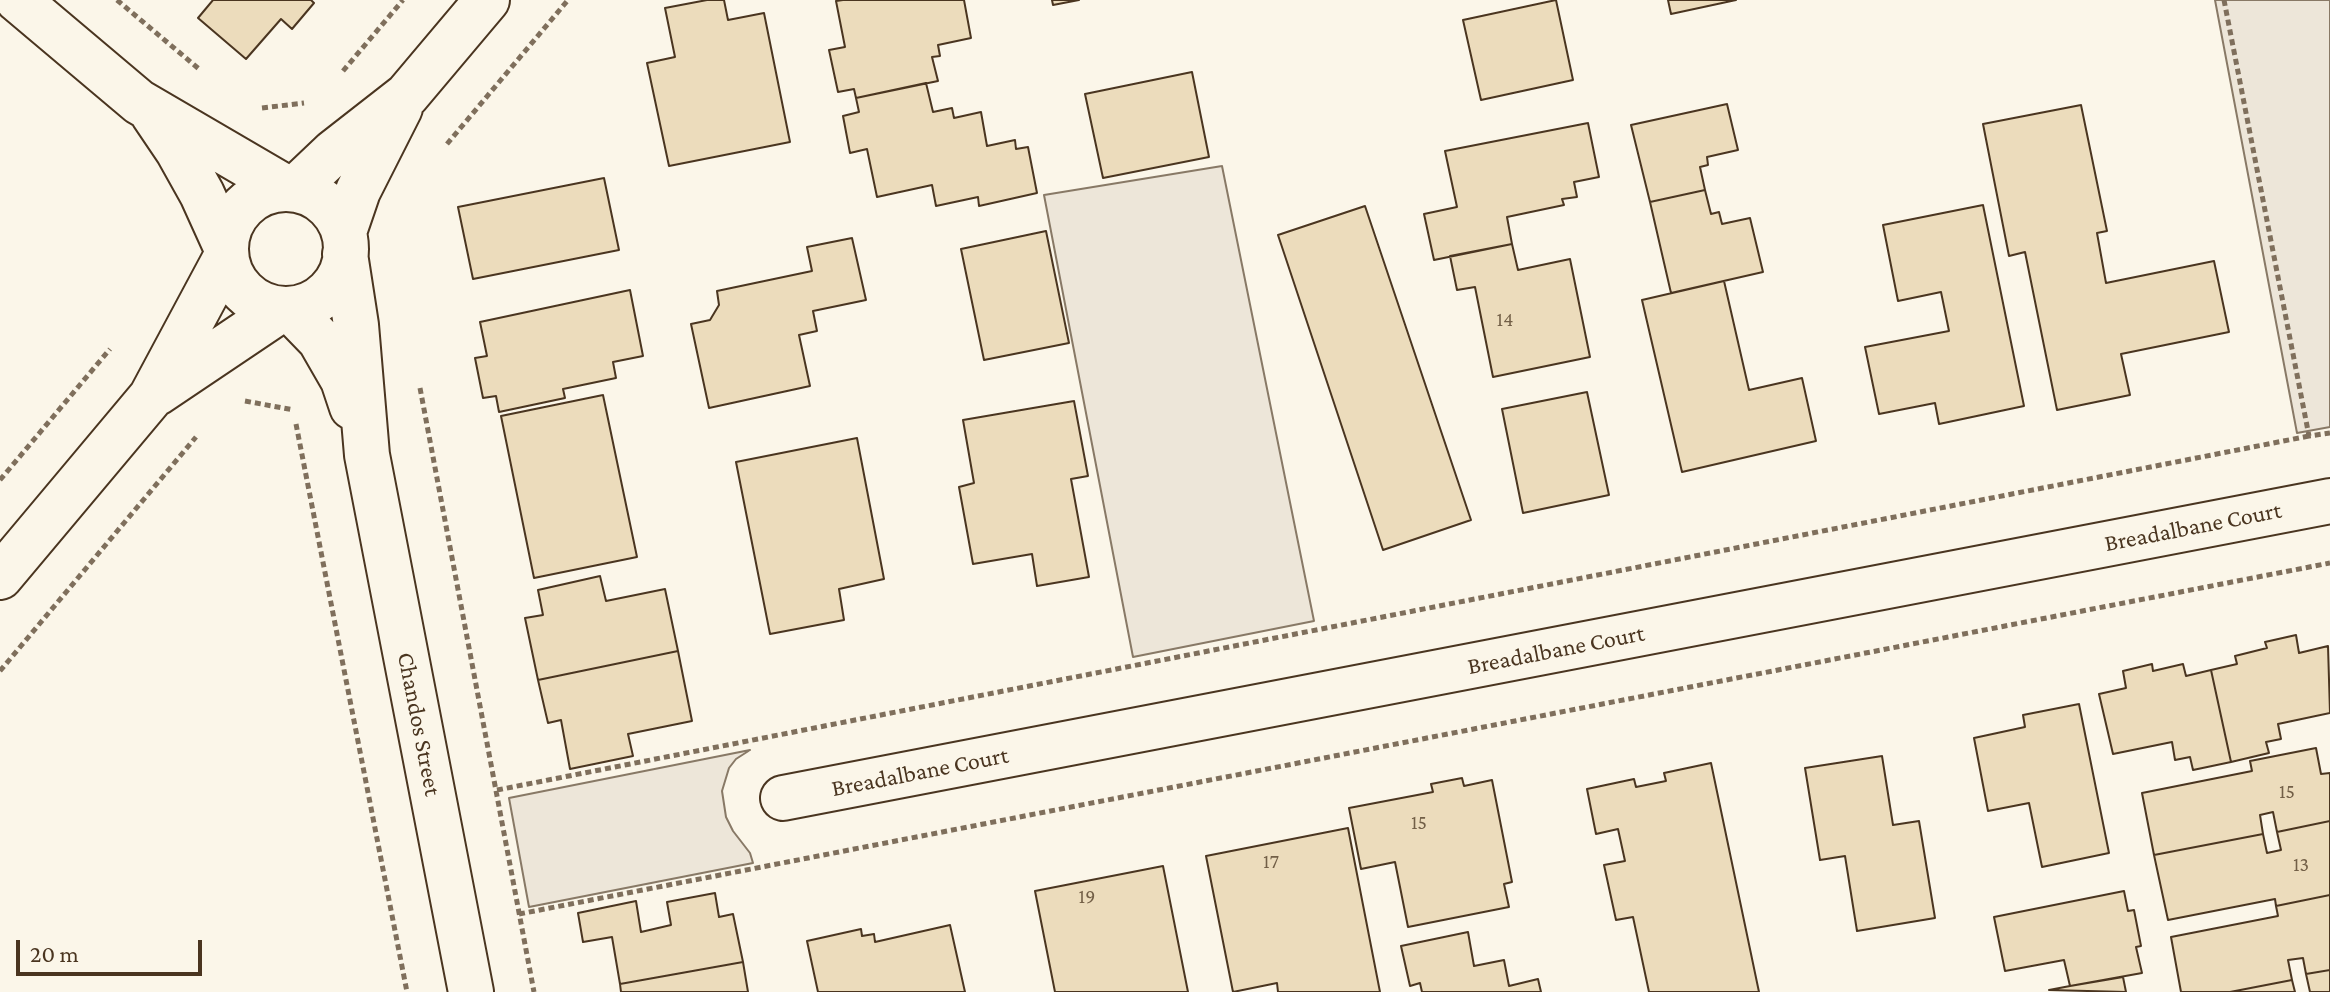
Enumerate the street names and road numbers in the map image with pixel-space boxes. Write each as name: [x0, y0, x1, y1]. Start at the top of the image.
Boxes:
street label: Breadalbane Court: [2102, 496, 2284, 558]
street label: Breadalbane Court: [1465, 619, 1647, 681]
street label: Chandos Street: [391, 650, 447, 798]
street label: Breadalbane Court: [829, 741, 1011, 803]

